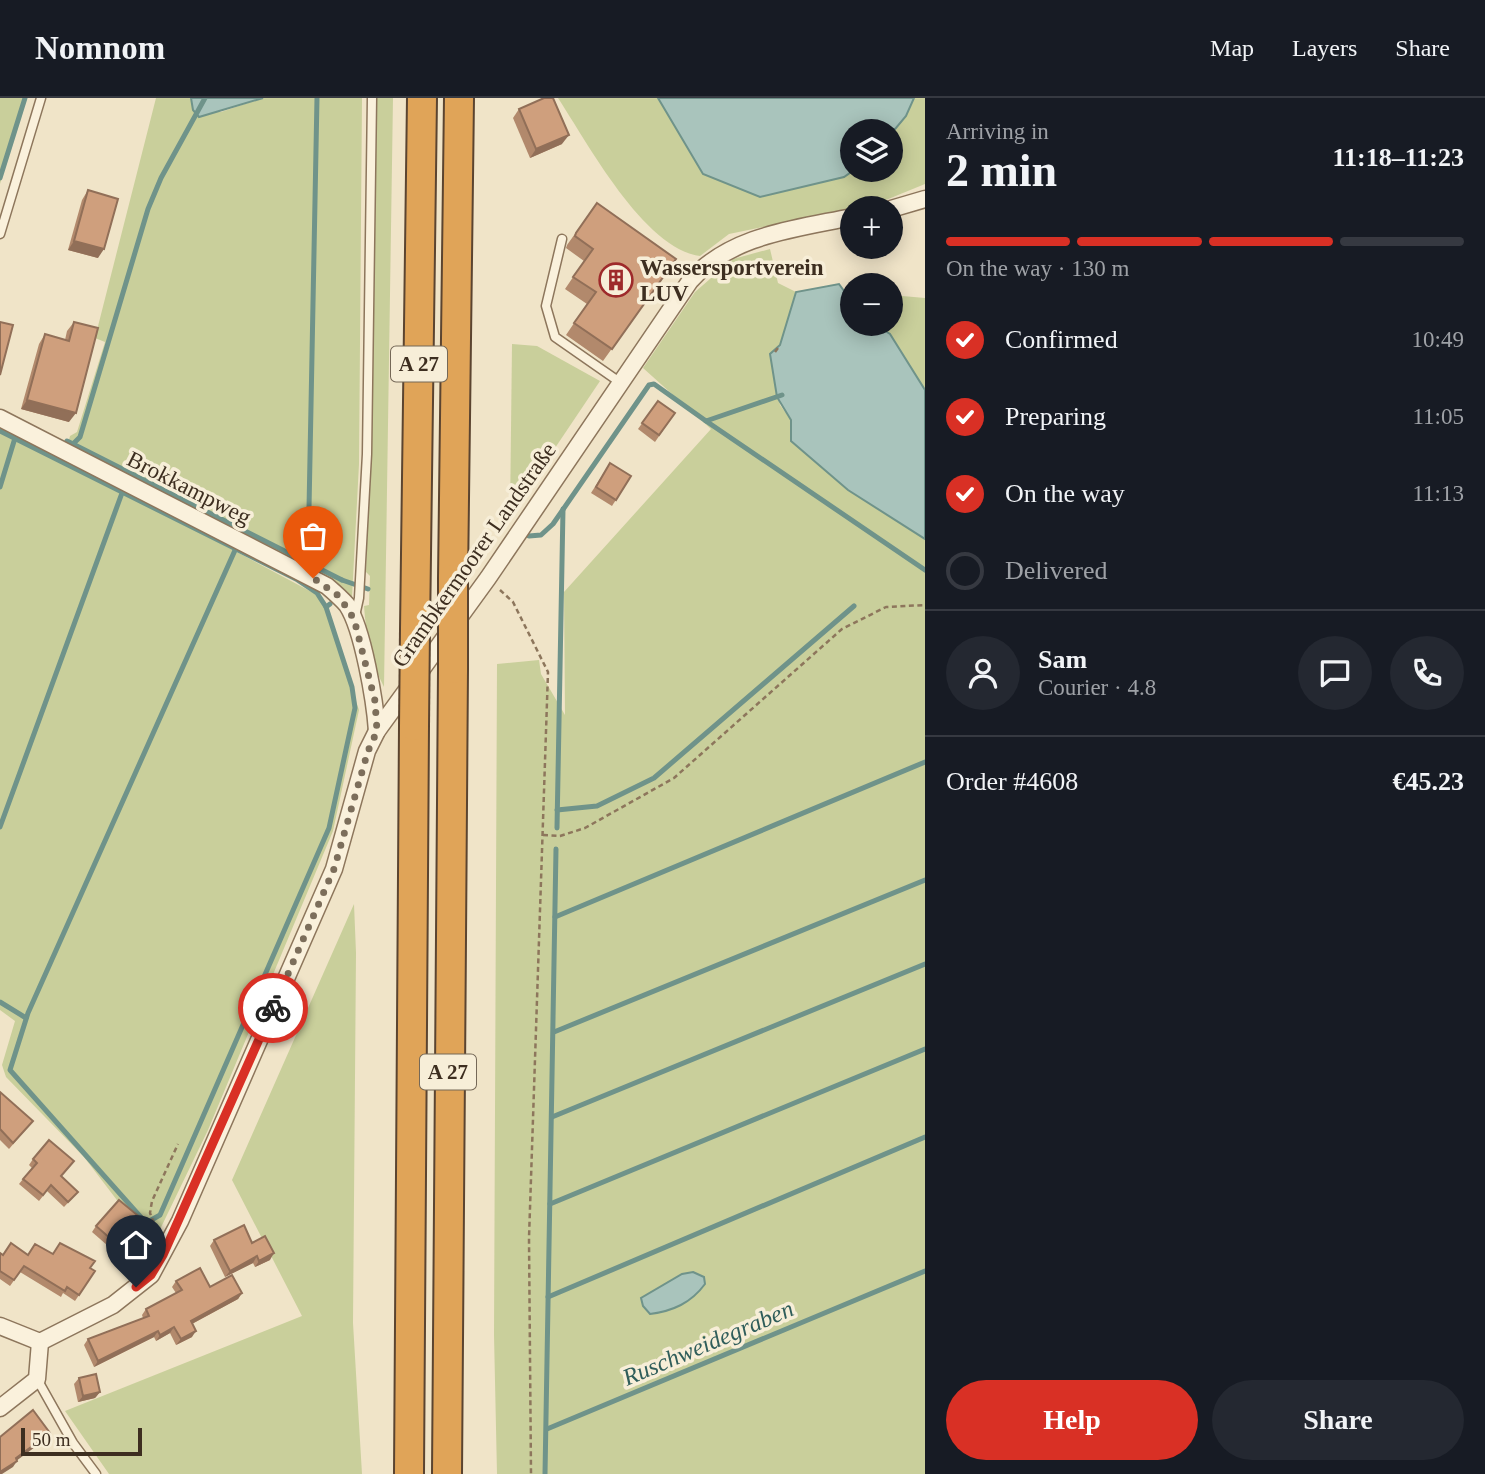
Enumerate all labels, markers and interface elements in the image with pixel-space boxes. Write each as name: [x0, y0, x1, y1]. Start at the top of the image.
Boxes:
text: Nomnom: [35, 30, 165, 66]
text: Map: [1210, 35, 1254, 61]
text: Layers: [1292, 35, 1357, 61]
text: Share: [1395, 35, 1450, 61]
map controls: [840, 119, 903, 336]
button: layers: [840, 119, 903, 182]
text: Arriving in: [946, 119, 1049, 144]
text: 11:18–11:23: [1333, 143, 1464, 172]
text: 2 min: [946, 145, 1057, 196]
button: +: [840, 196, 903, 259]
place label: Wassersportverein LUV: [640, 255, 824, 306]
text: On the way · 130 m: [946, 256, 1129, 281]
building icon: Wassersportverein LUV: [597, 261, 635, 299]
button: −: [840, 273, 903, 336]
icon: check: [946, 321, 984, 359]
text: Confirmed: [1005, 325, 1118, 354]
text: 10:49: [1412, 327, 1464, 352]
road number: A 27: [391, 346, 447, 382]
icon: check: [946, 398, 984, 436]
text: Preparing: [1005, 402, 1106, 431]
text: 11:05: [1412, 404, 1464, 429]
street label: Grambkermoorer Landstraße: [387, 438, 561, 672]
street label: Brokkampweg: [123, 446, 255, 530]
icon: check: [946, 475, 984, 513]
text: On the way: [1005, 479, 1125, 508]
text: 11:13: [1412, 481, 1464, 506]
pin: [283, 506, 343, 578]
icon: bag: [294, 517, 332, 555]
text: Delivered: [1005, 556, 1108, 585]
button: person: [946, 636, 1020, 710]
button: chat: [1298, 636, 1372, 710]
button: phone: [1390, 636, 1464, 710]
text: Sam: [1038, 645, 1087, 674]
text: Courier · 4.8: [1038, 675, 1156, 700]
text: Order #4608: [946, 767, 1078, 796]
text: €45.23: [1393, 767, 1464, 796]
courier: [238, 973, 308, 1043]
icon: bike: [254, 989, 292, 1027]
road number: A 27: [420, 1054, 476, 1090]
pin: [106, 1215, 166, 1287]
icon: home: [117, 1226, 155, 1264]
water label: Ruschweidegraben: [618, 1295, 797, 1391]
button: Help: [946, 1380, 1198, 1460]
button: Share: [1212, 1380, 1464, 1460]
scale bar: [21, 1425, 142, 1457]
text: 50 m: [32, 1429, 71, 1450]

